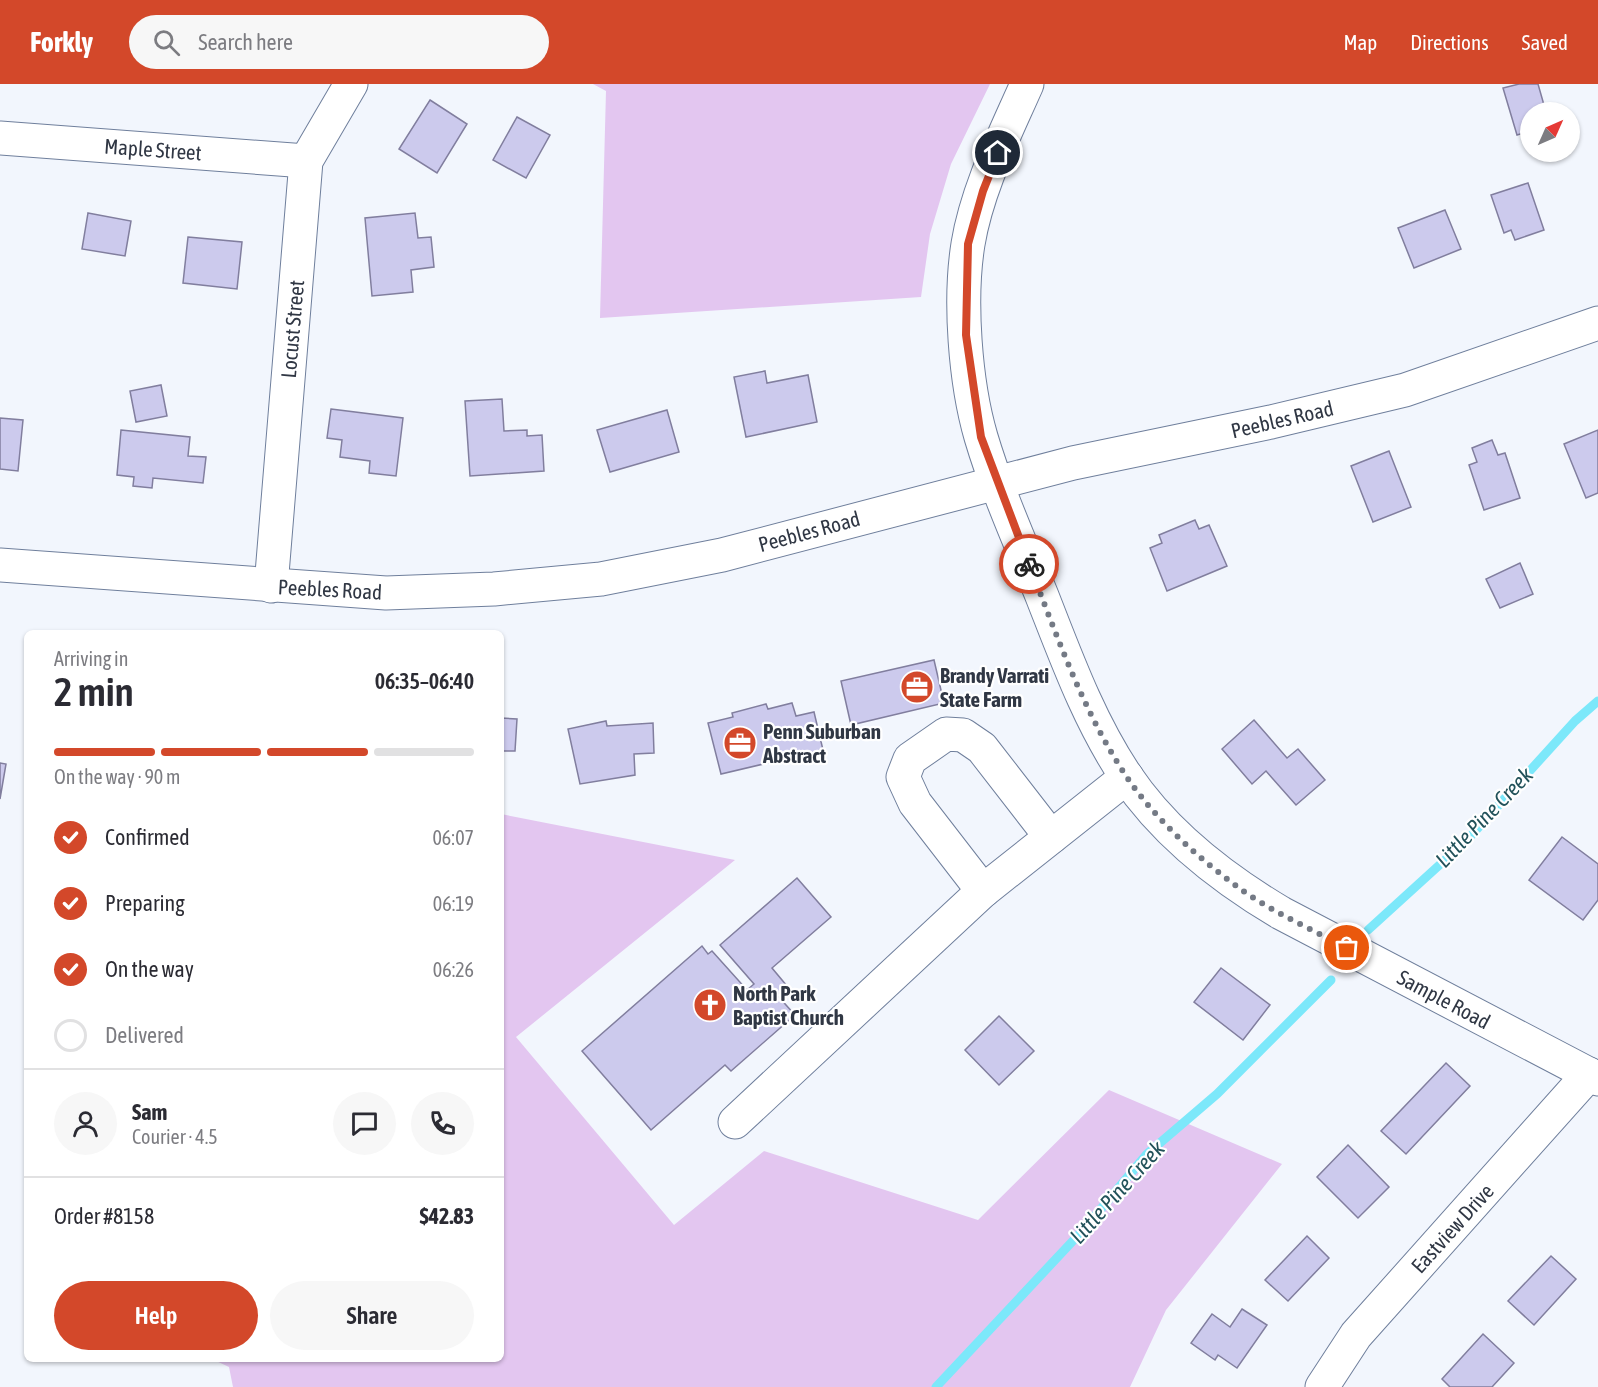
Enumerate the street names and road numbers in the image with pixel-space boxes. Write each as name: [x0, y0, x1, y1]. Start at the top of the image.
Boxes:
street label: Maple Street: [103, 134, 203, 164]
street label: Locust Street: [276, 279, 308, 379]
street label: Peebles Road: [1229, 396, 1335, 442]
street label: Peebles Road: [756, 506, 862, 556]
street label: Peebles Road: [277, 574, 383, 604]
street label: Sample Road: [1394, 965, 1494, 1033]
street label: Eastview Drive: [1406, 1179, 1498, 1277]

